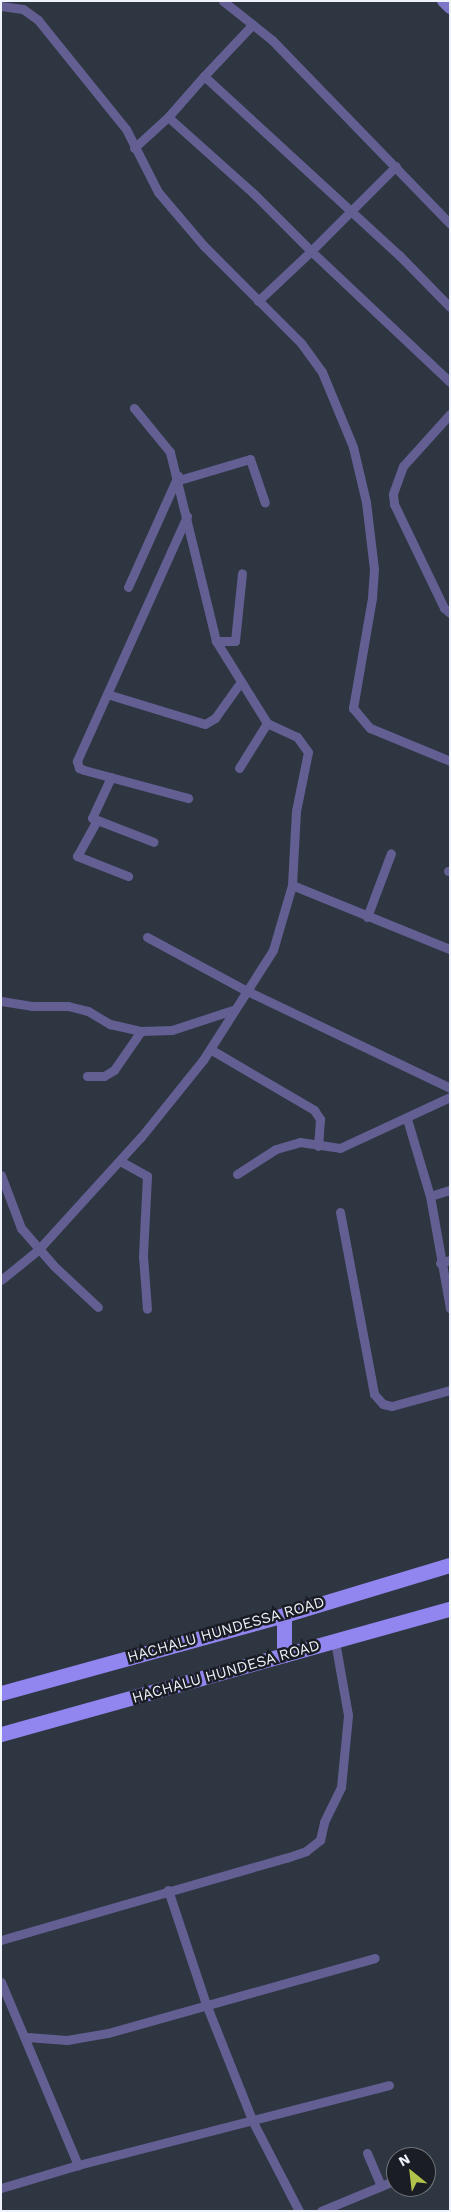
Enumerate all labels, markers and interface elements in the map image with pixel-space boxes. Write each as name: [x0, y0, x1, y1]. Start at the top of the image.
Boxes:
street label: HACHALU HUNDESSA ROAD: [125, 1593, 327, 1667]
street label: HACHALU HUNDESA ROAD: [130, 1636, 322, 1708]
north arrow: [386, 2147, 436, 2197]
text: N: [396, 2150, 413, 2169]

